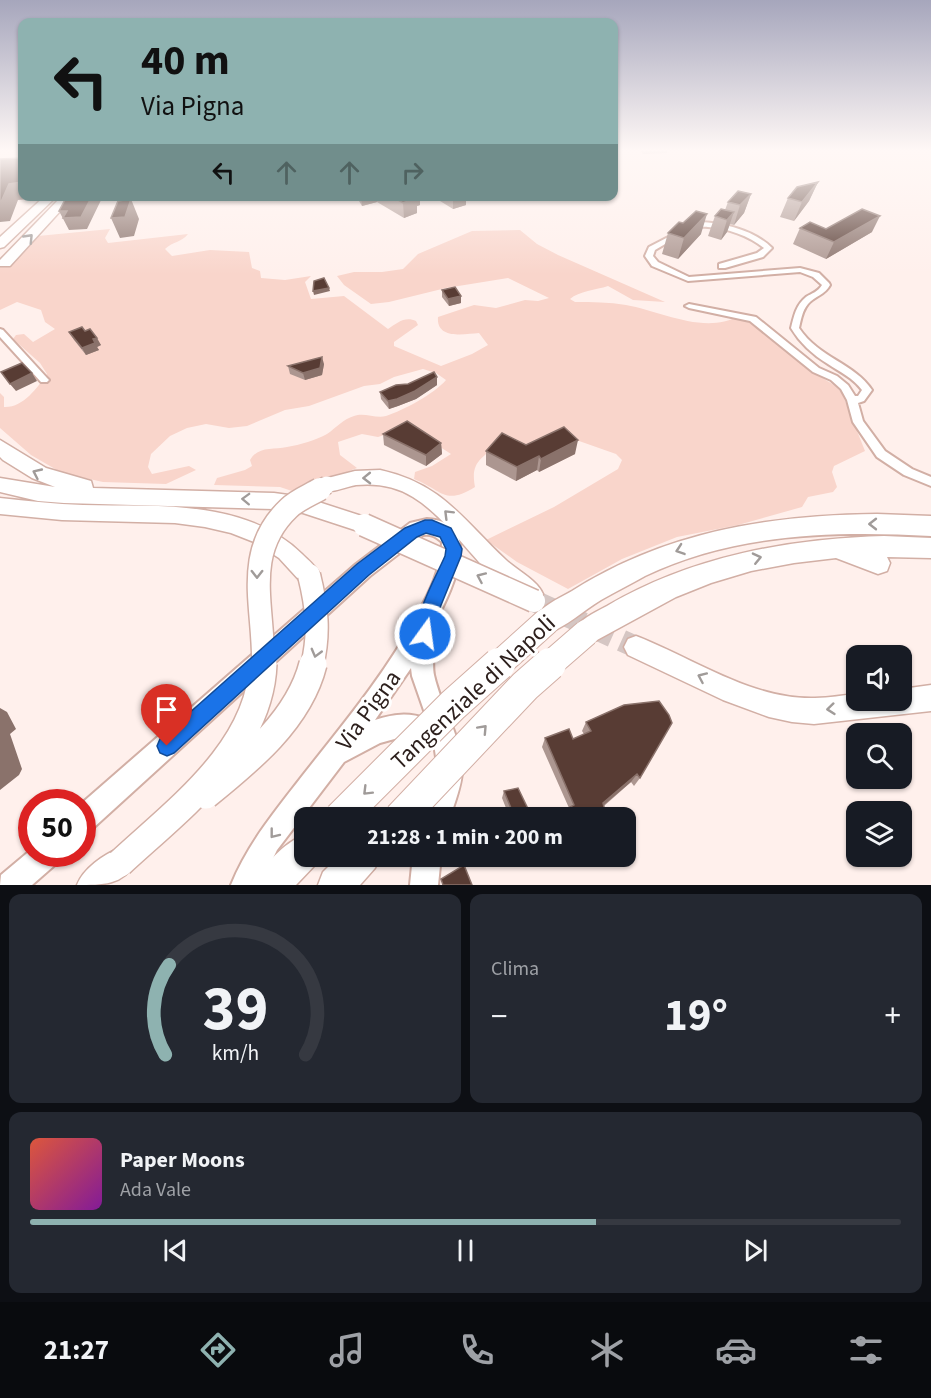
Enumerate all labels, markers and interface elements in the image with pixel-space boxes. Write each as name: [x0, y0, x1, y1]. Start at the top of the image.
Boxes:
text: 40 m: [141, 31, 230, 91]
icon: left: [42, 42, 120, 120]
text: Via Pigna: [141, 87, 244, 126]
icon: left: [207, 156, 240, 189]
icon: ahead: [270, 156, 303, 189]
icon: ahead: [333, 156, 366, 189]
icon: right: [396, 156, 429, 189]
one-way arrow: [22, 234, 33, 245]
one-way arrow: [32, 468, 43, 480]
one-way arrow: [363, 471, 372, 484]
one-way arrow: [241, 493, 250, 506]
one-way arrow: [445, 510, 456, 521]
one-way arrow: [868, 518, 877, 530]
one-way arrow: [675, 542, 686, 555]
one-way arrow: [752, 552, 762, 565]
one-way arrow: [251, 570, 263, 579]
one-way arrow: [476, 573, 487, 585]
position arrow: [393, 602, 457, 666]
street label: Tangenziale di Napoli: [383, 607, 564, 778]
map controls: [846, 645, 912, 867]
button: sound: [846, 645, 912, 711]
one-way arrow: [311, 647, 323, 658]
street label: Via Pigna: [327, 663, 410, 758]
one-way arrow: [698, 672, 709, 684]
pin: [141, 684, 192, 746]
icon: arrive: [150, 693, 183, 726]
one-way arrow: [827, 702, 836, 715]
button: search: [846, 723, 912, 789]
one-way arrow: [476, 726, 487, 736]
one-way arrow: [363, 784, 374, 794]
speed limit sign: 50: [18, 789, 96, 867]
button: layers: [846, 801, 912, 867]
text: 21:28 · 1 min · 200 m: [367, 821, 563, 853]
one-way arrow: [270, 827, 281, 838]
text: Clima: [491, 955, 539, 983]
text: 39: [202, 965, 268, 1054]
text: 19°: [664, 984, 728, 1048]
text: −: [491, 993, 507, 1040]
text: +: [885, 993, 901, 1040]
text: km/h: [211, 1039, 259, 1070]
text: Paper Moons: [120, 1144, 245, 1176]
text: Ada Vale: [120, 1176, 191, 1204]
icon: previous: [159, 1234, 192, 1267]
icon: pause: [449, 1234, 482, 1267]
icon: next: [739, 1234, 772, 1267]
icon: directions: [197, 1329, 239, 1371]
icon: music: [326, 1329, 368, 1371]
icon: phone: [456, 1329, 498, 1371]
icon: climate: [586, 1329, 628, 1371]
icon: car: [715, 1329, 757, 1371]
icon: filters: [845, 1329, 887, 1371]
text: 21:27: [44, 1331, 109, 1370]

